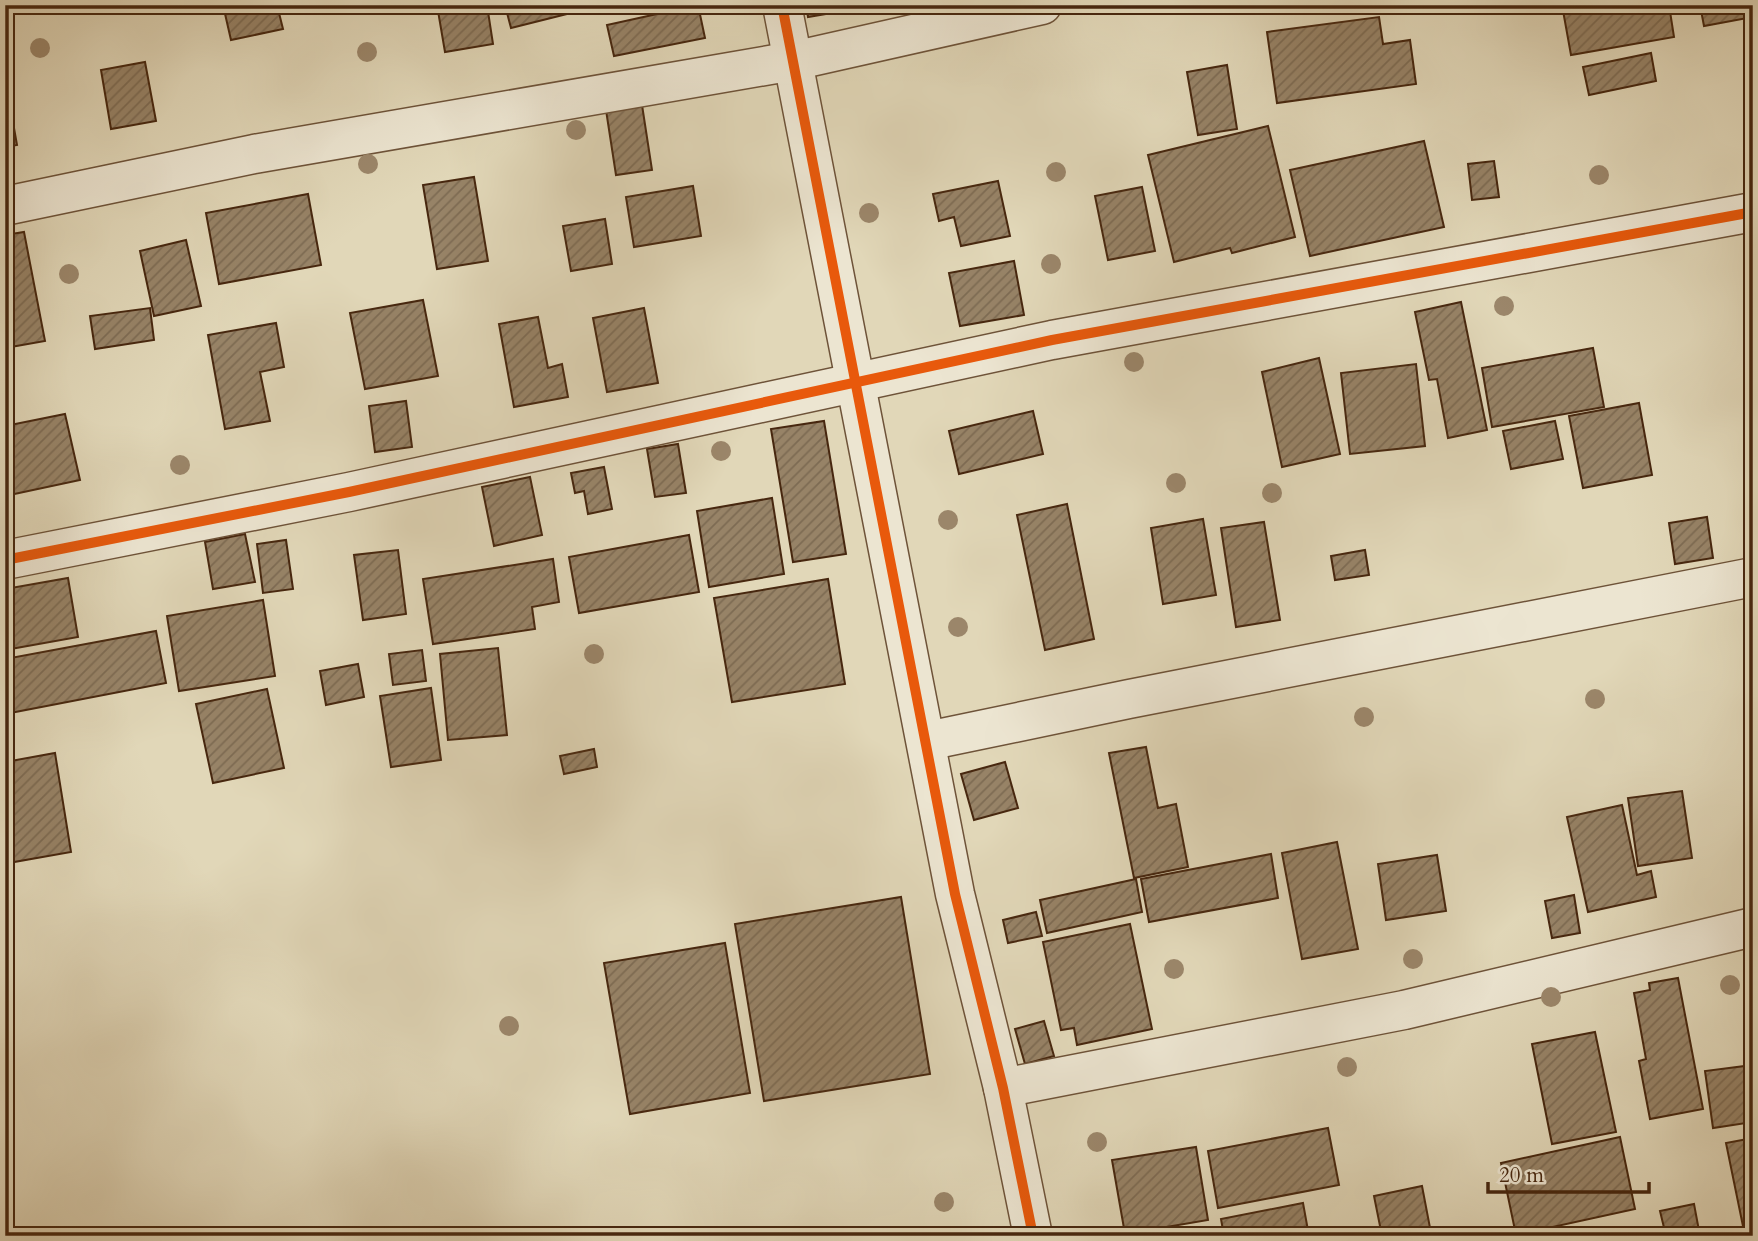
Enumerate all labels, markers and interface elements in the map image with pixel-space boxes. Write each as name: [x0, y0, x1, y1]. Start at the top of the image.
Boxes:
scale bar: [1488, 1150, 1650, 1194]
text: 20 m: [1499, 1161, 1544, 1190]

